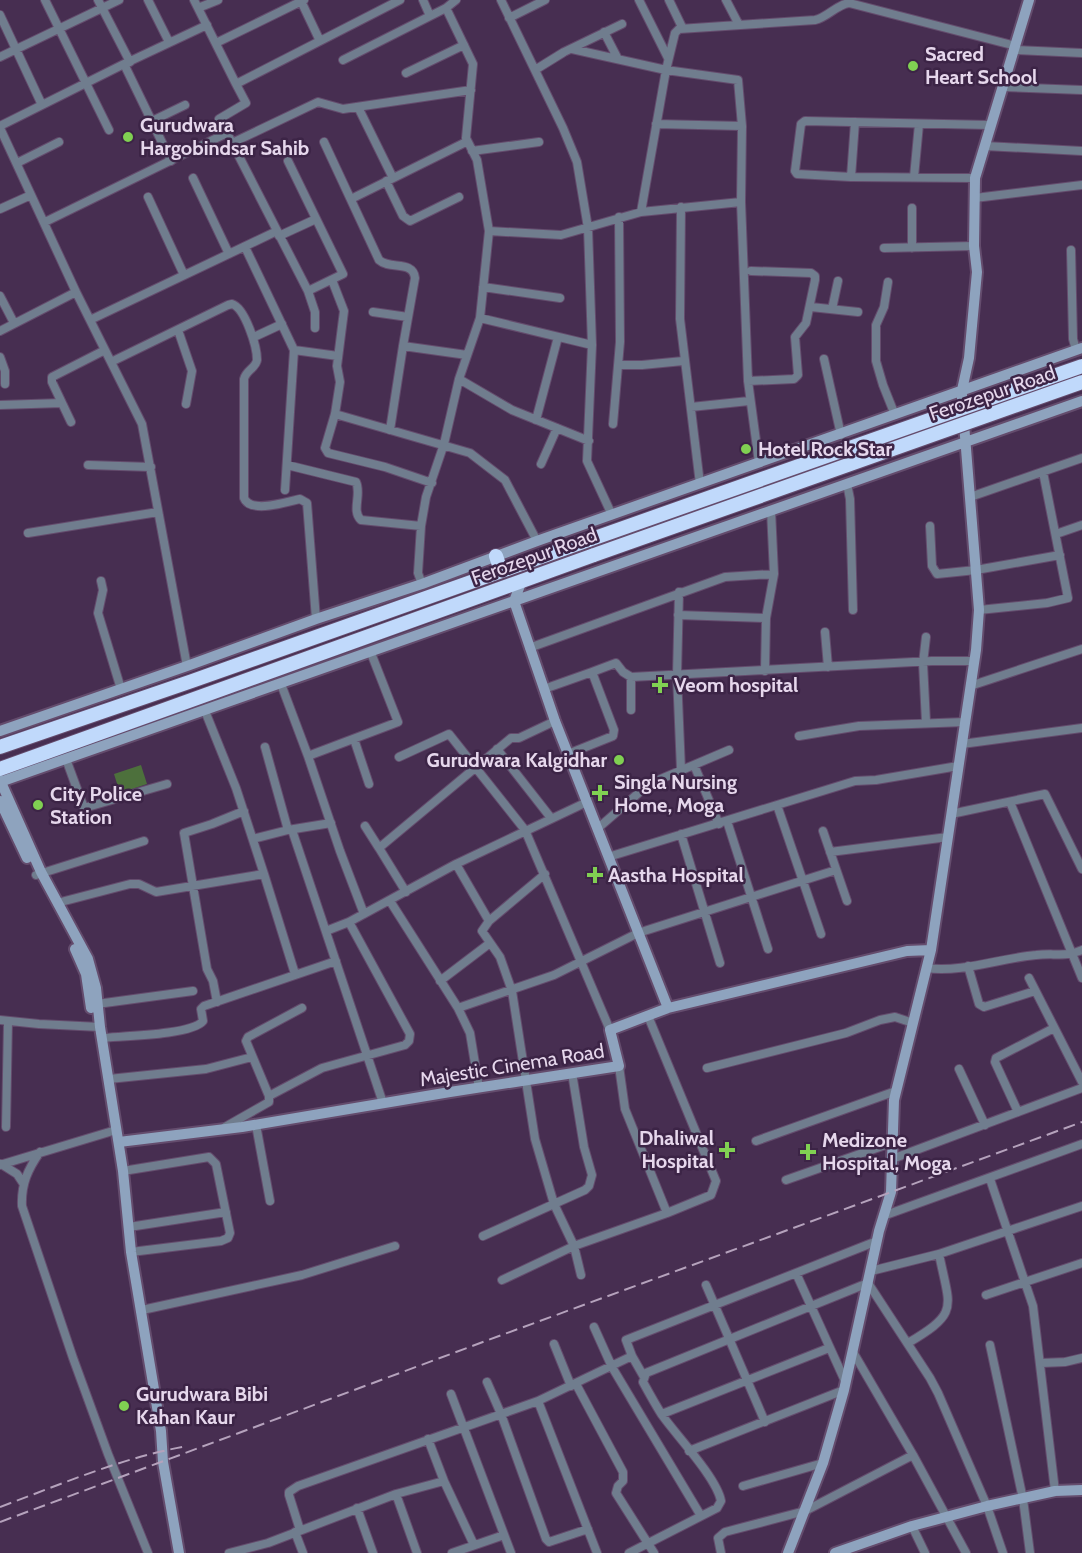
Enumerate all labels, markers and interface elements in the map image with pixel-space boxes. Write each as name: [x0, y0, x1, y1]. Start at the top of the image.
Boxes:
place label: Sacred Heart School: [925, 42, 1037, 89]
marker: Sacred Heart School: [906, 59, 920, 73]
place label: Gurudwara Hargobindsar Sahib: [140, 113, 309, 160]
marker: Gurudwara Hargobindsar Sahib: [121, 130, 135, 144]
street label: Ferozepur Road: [926, 360, 1058, 426]
place label: Hotel Rock Star: [758, 437, 893, 461]
marker: Hotel Rock Star: [739, 442, 753, 456]
street label: Ferozepur Road: [468, 522, 600, 590]
place label: Veom hospital: [674, 673, 798, 697]
marker: Veom hospital: [651, 676, 669, 694]
place label: Gurudwara Kalgidhar: [427, 748, 607, 772]
marker: Gurudwara Kalgidhar: [612, 753, 626, 767]
place label: Singla Nursing Home, Moga: [614, 770, 737, 817]
place label: City Police Station: [50, 782, 142, 829]
marker: Singla Nursing Home, Moga: [591, 784, 609, 802]
marker: City Police Station: [31, 798, 45, 812]
place label: Aastha Hospital: [608, 863, 744, 887]
marker: Aastha Hospital: [586, 866, 604, 884]
street label: Majestic Cinema Road: [418, 1039, 606, 1091]
place label: Dhaliwal Hospital: [639, 1126, 714, 1173]
place label: Medizone Hospital, Moga: [822, 1128, 951, 1175]
marker: Dhaliwal Hospital: [718, 1141, 736, 1159]
marker: Medizone Hospital, Moga: [799, 1143, 817, 1161]
place label: Gurudwara Bibi Kahan Kaur: [136, 1382, 268, 1429]
marker: Gurudwara Bibi Kahan Kaur: [117, 1399, 131, 1413]

